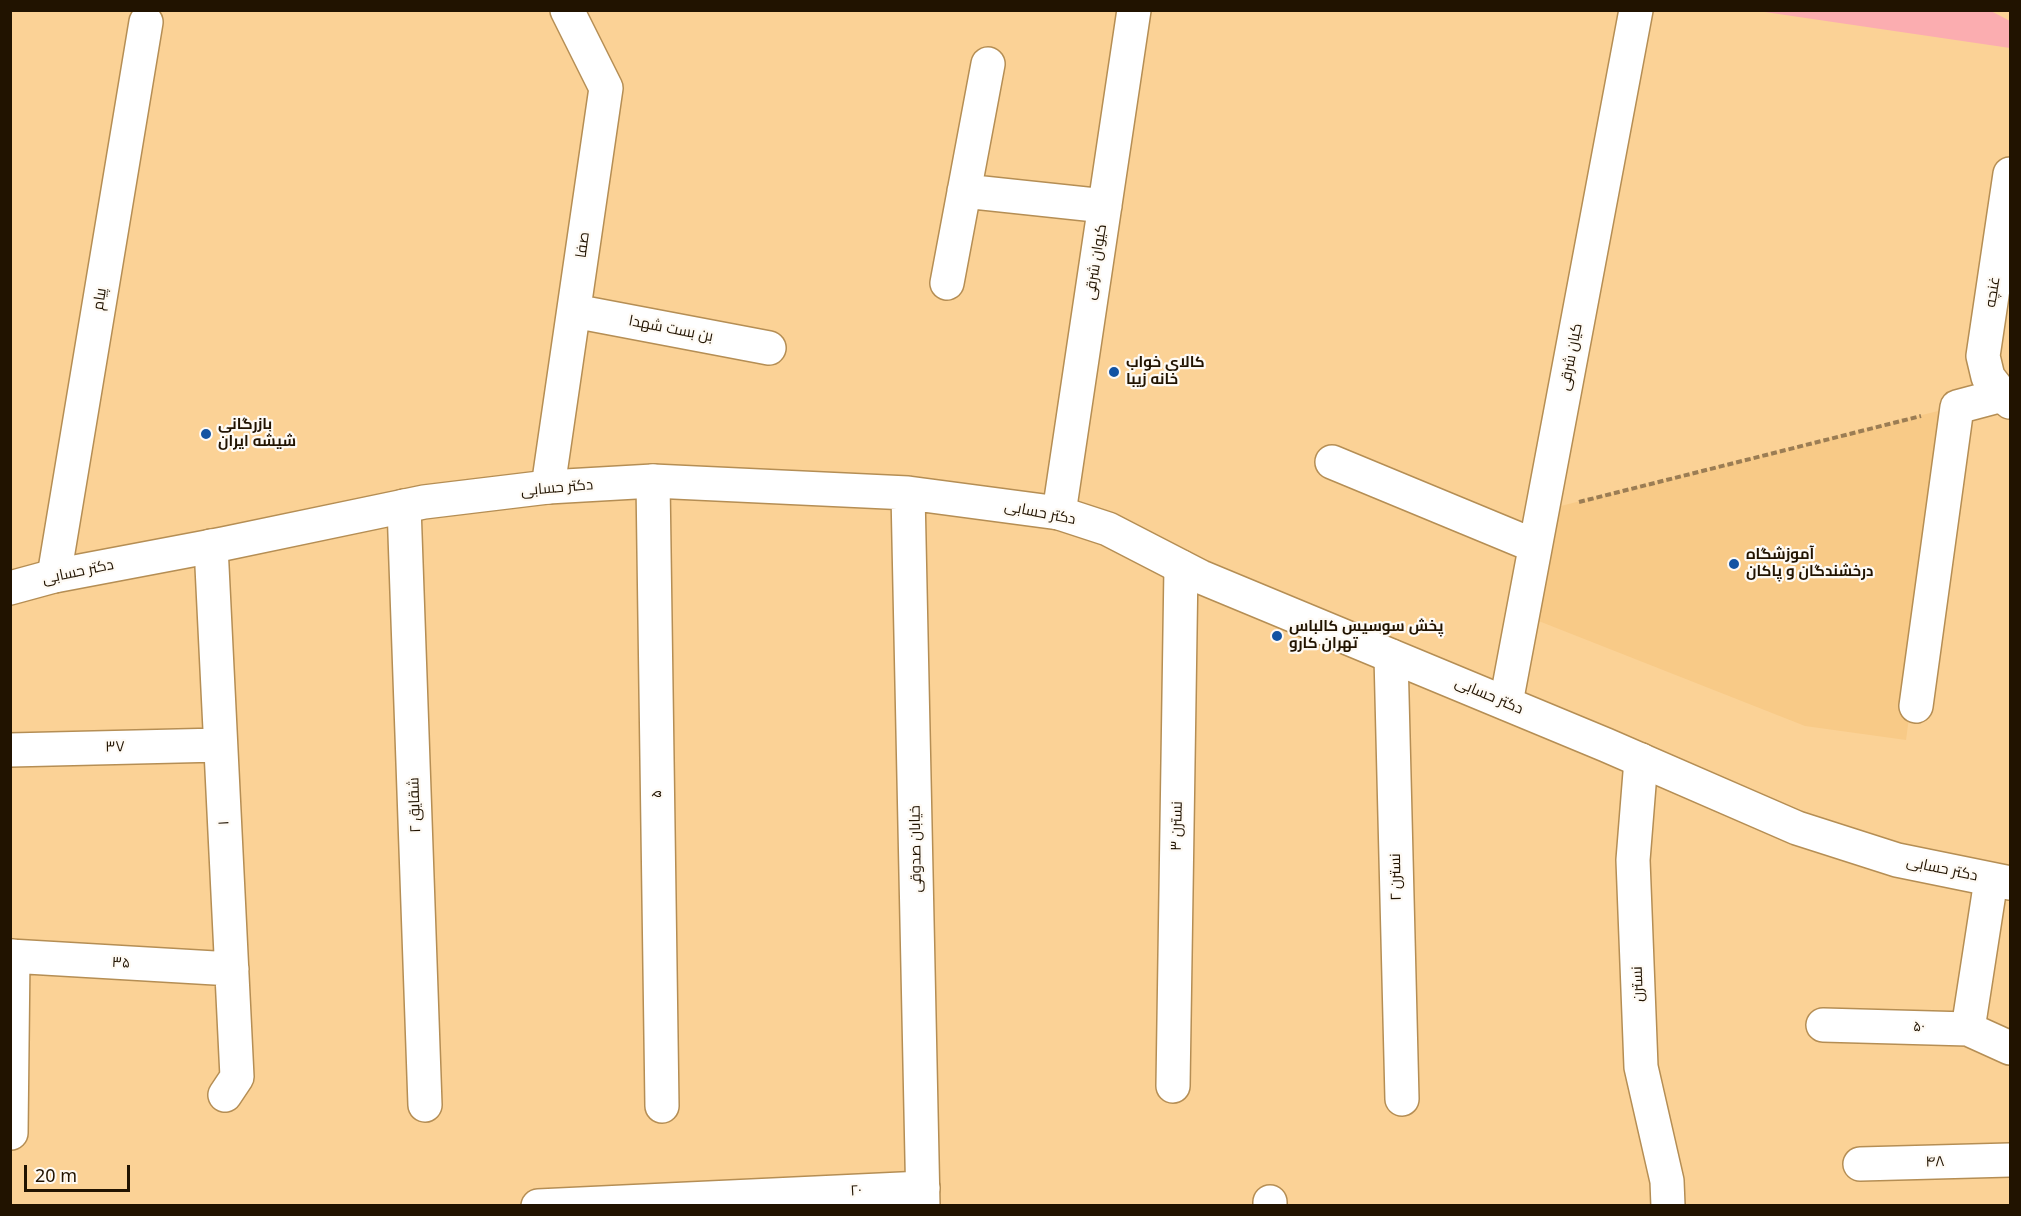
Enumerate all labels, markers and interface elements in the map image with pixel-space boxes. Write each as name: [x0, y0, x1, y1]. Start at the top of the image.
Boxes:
street label: کیوان شرقی: [1081, 223, 1111, 301]
street label: صفا: [572, 231, 594, 259]
street label: غنچه: [1982, 275, 2004, 309]
street label: پیام: [89, 287, 111, 311]
street label: بن بست شهدا: [627, 312, 715, 346]
street label: کیان شرقی: [1556, 322, 1586, 392]
place label: کالای خواب خانه زیبا: [1126, 354, 1205, 389]
marker: کالای خواب خانه زیبا: [1107, 365, 1121, 379]
place label: بازرگانی شیشه ایران: [218, 416, 296, 451]
marker: بازرگانی شیشه ایران: [199, 427, 213, 441]
street label: دکتر حسابی: [520, 476, 594, 500]
street label: دکتر حسابی: [1003, 497, 1077, 529]
place label: آموزشگاه درخشندگان و پاکان: [1746, 546, 1874, 581]
street label: دکتر حسابی: [41, 556, 115, 588]
marker: آموزشگاه درخشندگان و پاکان: [1727, 557, 1741, 571]
place label: پخش سوسیس کالباس تهران کارو: [1289, 618, 1443, 653]
marker: پخش سوسیس کالباس تهران کارو: [1270, 629, 1284, 643]
street label: دکتر حسابی: [1452, 674, 1526, 718]
street label: ۳۷: [105, 738, 125, 756]
street label: شقایق ۲: [405, 777, 425, 833]
street label: ۵: [648, 790, 666, 798]
street label: نسترن ۳: [1168, 801, 1186, 851]
street label: خیابان صدوقی: [906, 805, 926, 893]
street label: ۱: [215, 820, 233, 826]
street label: نسترن ۲: [1387, 853, 1405, 901]
street label: دکتر حسابی: [1905, 853, 1979, 885]
street label: ۳۵: [111, 954, 131, 972]
street label: نسترن: [1628, 966, 1648, 1002]
street label: ۵۰: [1913, 1018, 1925, 1036]
scale bar: [27, 1153, 134, 1191]
street label: ۴۸: [1925, 1153, 1945, 1171]
text: 20 m: [35, 1163, 77, 1187]
street label: ۲۰: [850, 1182, 862, 1200]

